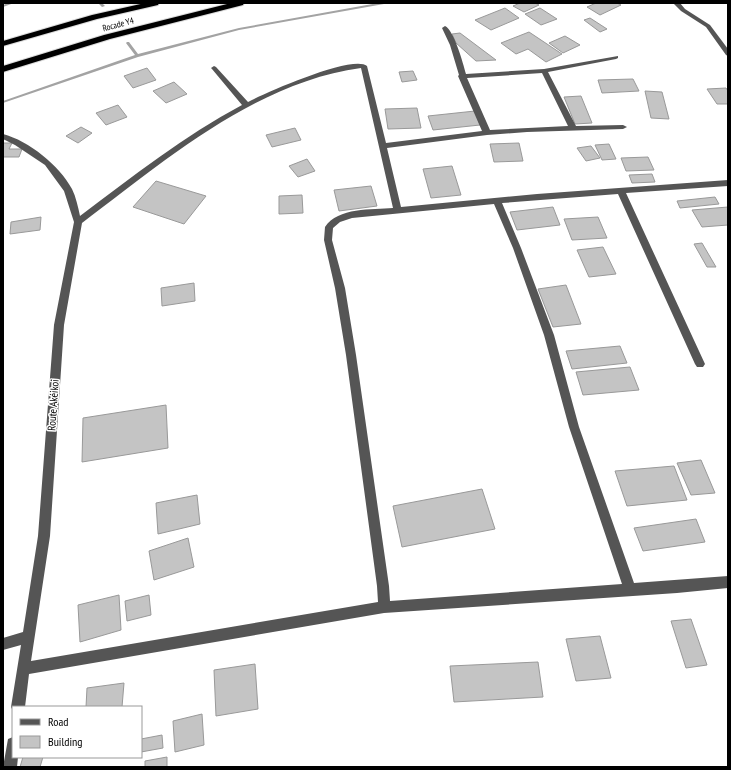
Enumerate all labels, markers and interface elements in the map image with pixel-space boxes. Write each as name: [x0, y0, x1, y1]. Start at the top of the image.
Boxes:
street label: Rocade Y4: [101, 15, 135, 33]
street label: Route Akéikoi: [44, 379, 62, 431]
legend: [12, 706, 142, 758]
text: Road: [48, 714, 68, 729]
text: Building: [48, 734, 83, 749]

